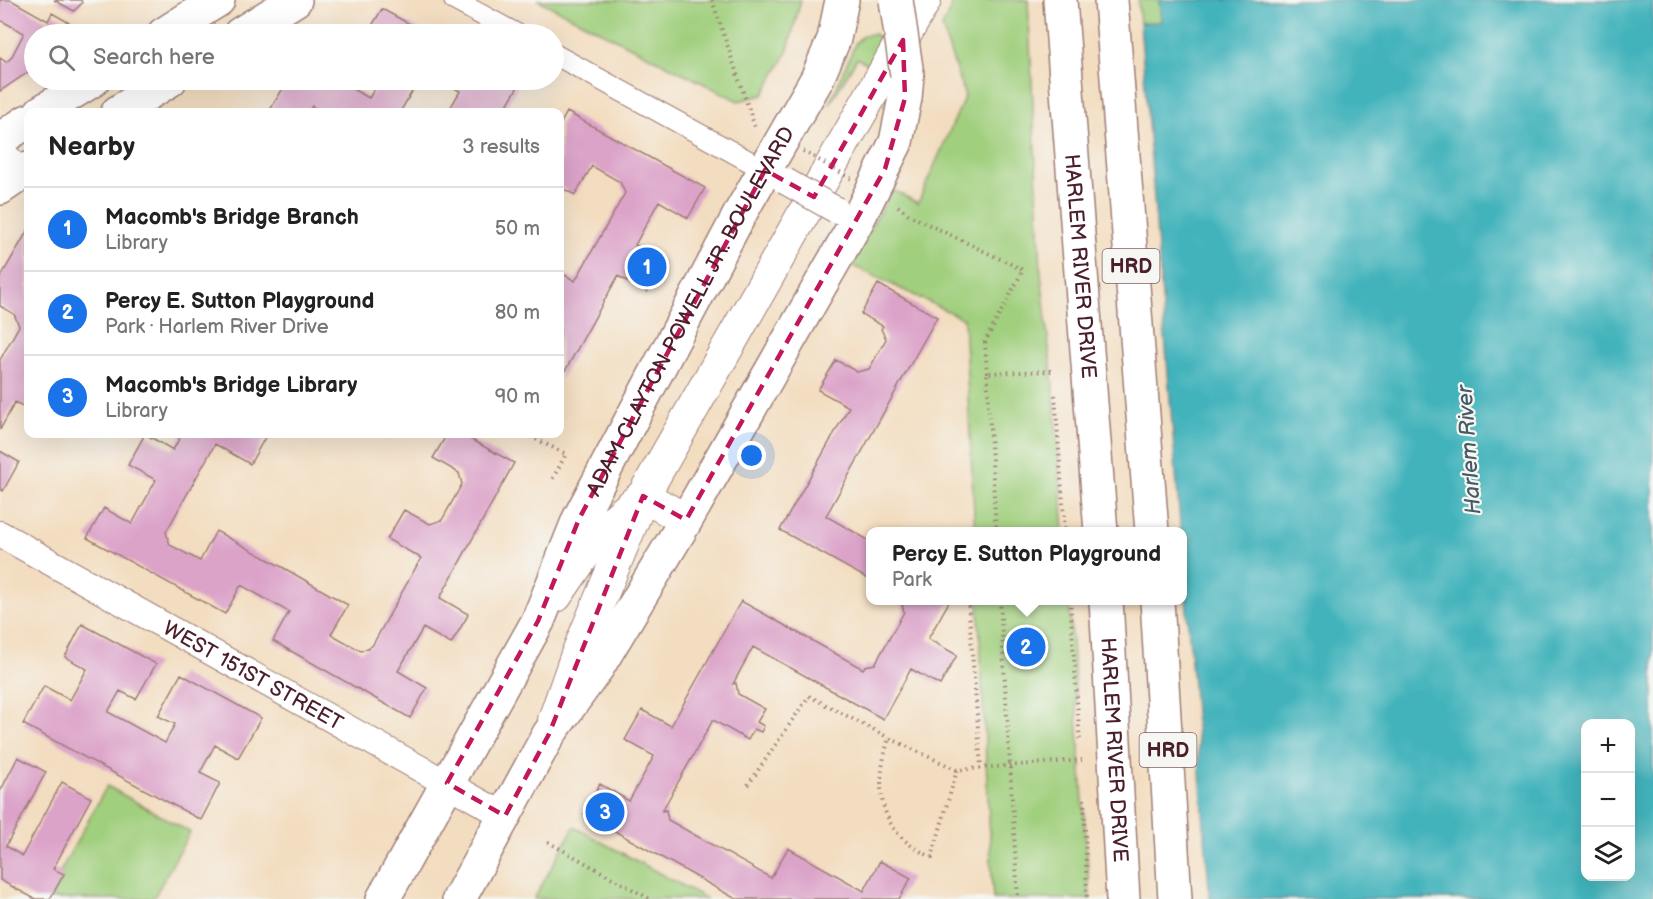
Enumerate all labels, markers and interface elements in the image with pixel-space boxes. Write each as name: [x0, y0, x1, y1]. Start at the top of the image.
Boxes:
search box: [24, 24, 564, 90]
icon: search: [45, 41, 78, 74]
text: Search here: [93, 44, 215, 71]
street label: ADAM CLAYTON POWELL JR. BOULEVARD: [581, 122, 800, 500]
text: Nearby: [48, 132, 135, 163]
text: 3 results: [462, 135, 540, 159]
street label: HARLEM RIVER DRIVE: [1059, 153, 1101, 380]
text: Macomb's Bridge Branch: [105, 204, 359, 231]
text: 1: [63, 217, 72, 241]
text: 50 m: [495, 217, 540, 241]
text: Library: [105, 231, 168, 255]
pin: 1: [628, 244, 666, 290]
road number: HRD: [1102, 249, 1160, 283]
text: Percy E. Sutton Playground: [105, 288, 374, 315]
text: 2: [62, 301, 73, 325]
text: 80 m: [495, 301, 540, 325]
text: Park · Harlem River Drive: [105, 315, 329, 339]
text: Macomb's Bridge Library: [105, 372, 357, 399]
water label: Harlem River: [1451, 382, 1487, 515]
text: 3: [62, 385, 73, 409]
text: 90 m: [495, 385, 540, 409]
text: Library: [105, 399, 168, 423]
your location: [737, 441, 766, 470]
popup: [866, 527, 1187, 605]
text: Percy E. Sutton Playground: [892, 541, 1161, 568]
text: Park: [892, 568, 932, 592]
street label: WEST 151ST STREET: [159, 616, 348, 736]
pin: 2: [1006, 624, 1046, 670]
street label: HARLEM RIVER DRIVE: [1095, 637, 1133, 863]
map controls: [1581, 719, 1635, 881]
button: +: [1581, 719, 1635, 773]
road number: HRD: [1140, 733, 1196, 767]
button: −: [1581, 773, 1635, 827]
pin: 3: [586, 790, 624, 834]
button: layers: [1581, 827, 1635, 881]

